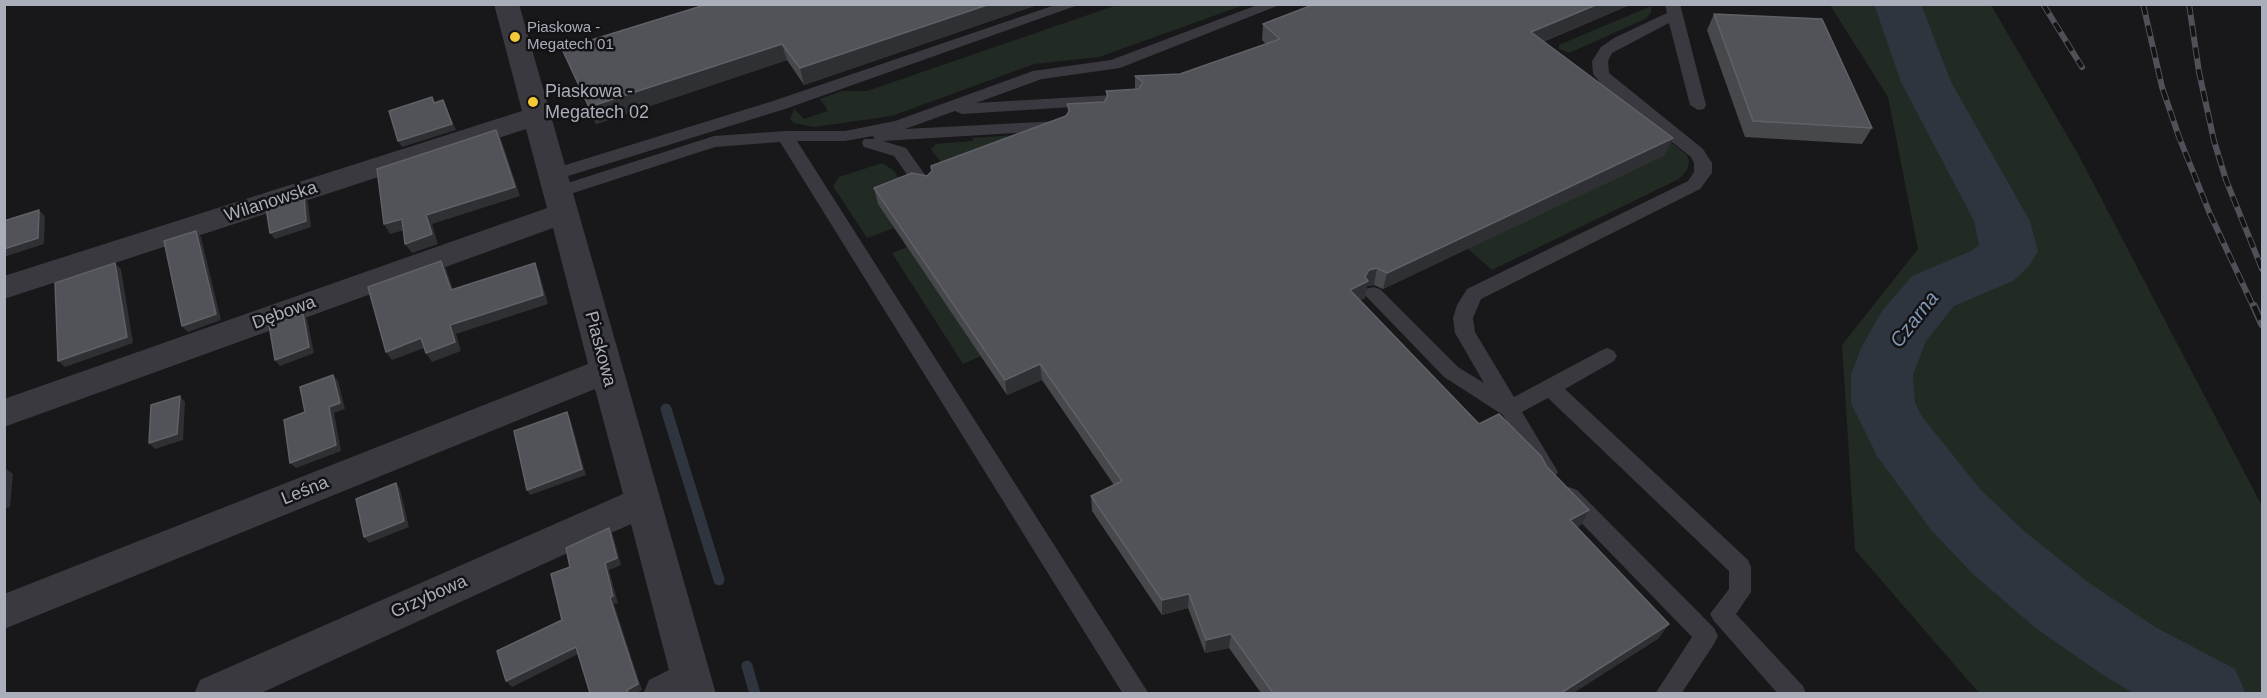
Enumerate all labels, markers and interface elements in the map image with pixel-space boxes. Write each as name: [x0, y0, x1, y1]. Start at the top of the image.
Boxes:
place label: Piaskowa - Megatech 01: [527, 19, 614, 54]
marker: Piaskowa - Megatech 01: [508, 30, 522, 44]
place label: Piaskowa - Megatech 02: [545, 81, 649, 124]
marker: Piaskowa - Megatech 02: [526, 95, 540, 109]
street label: Wilanowska: [222, 177, 320, 227]
water label: Czarna: [1886, 287, 1944, 353]
street label: Dębowa: [249, 292, 319, 334]
street label: Piaskowa: [580, 309, 620, 389]
street label: Leśna: [278, 472, 332, 510]
street label: Grzybowa: [388, 571, 470, 623]

